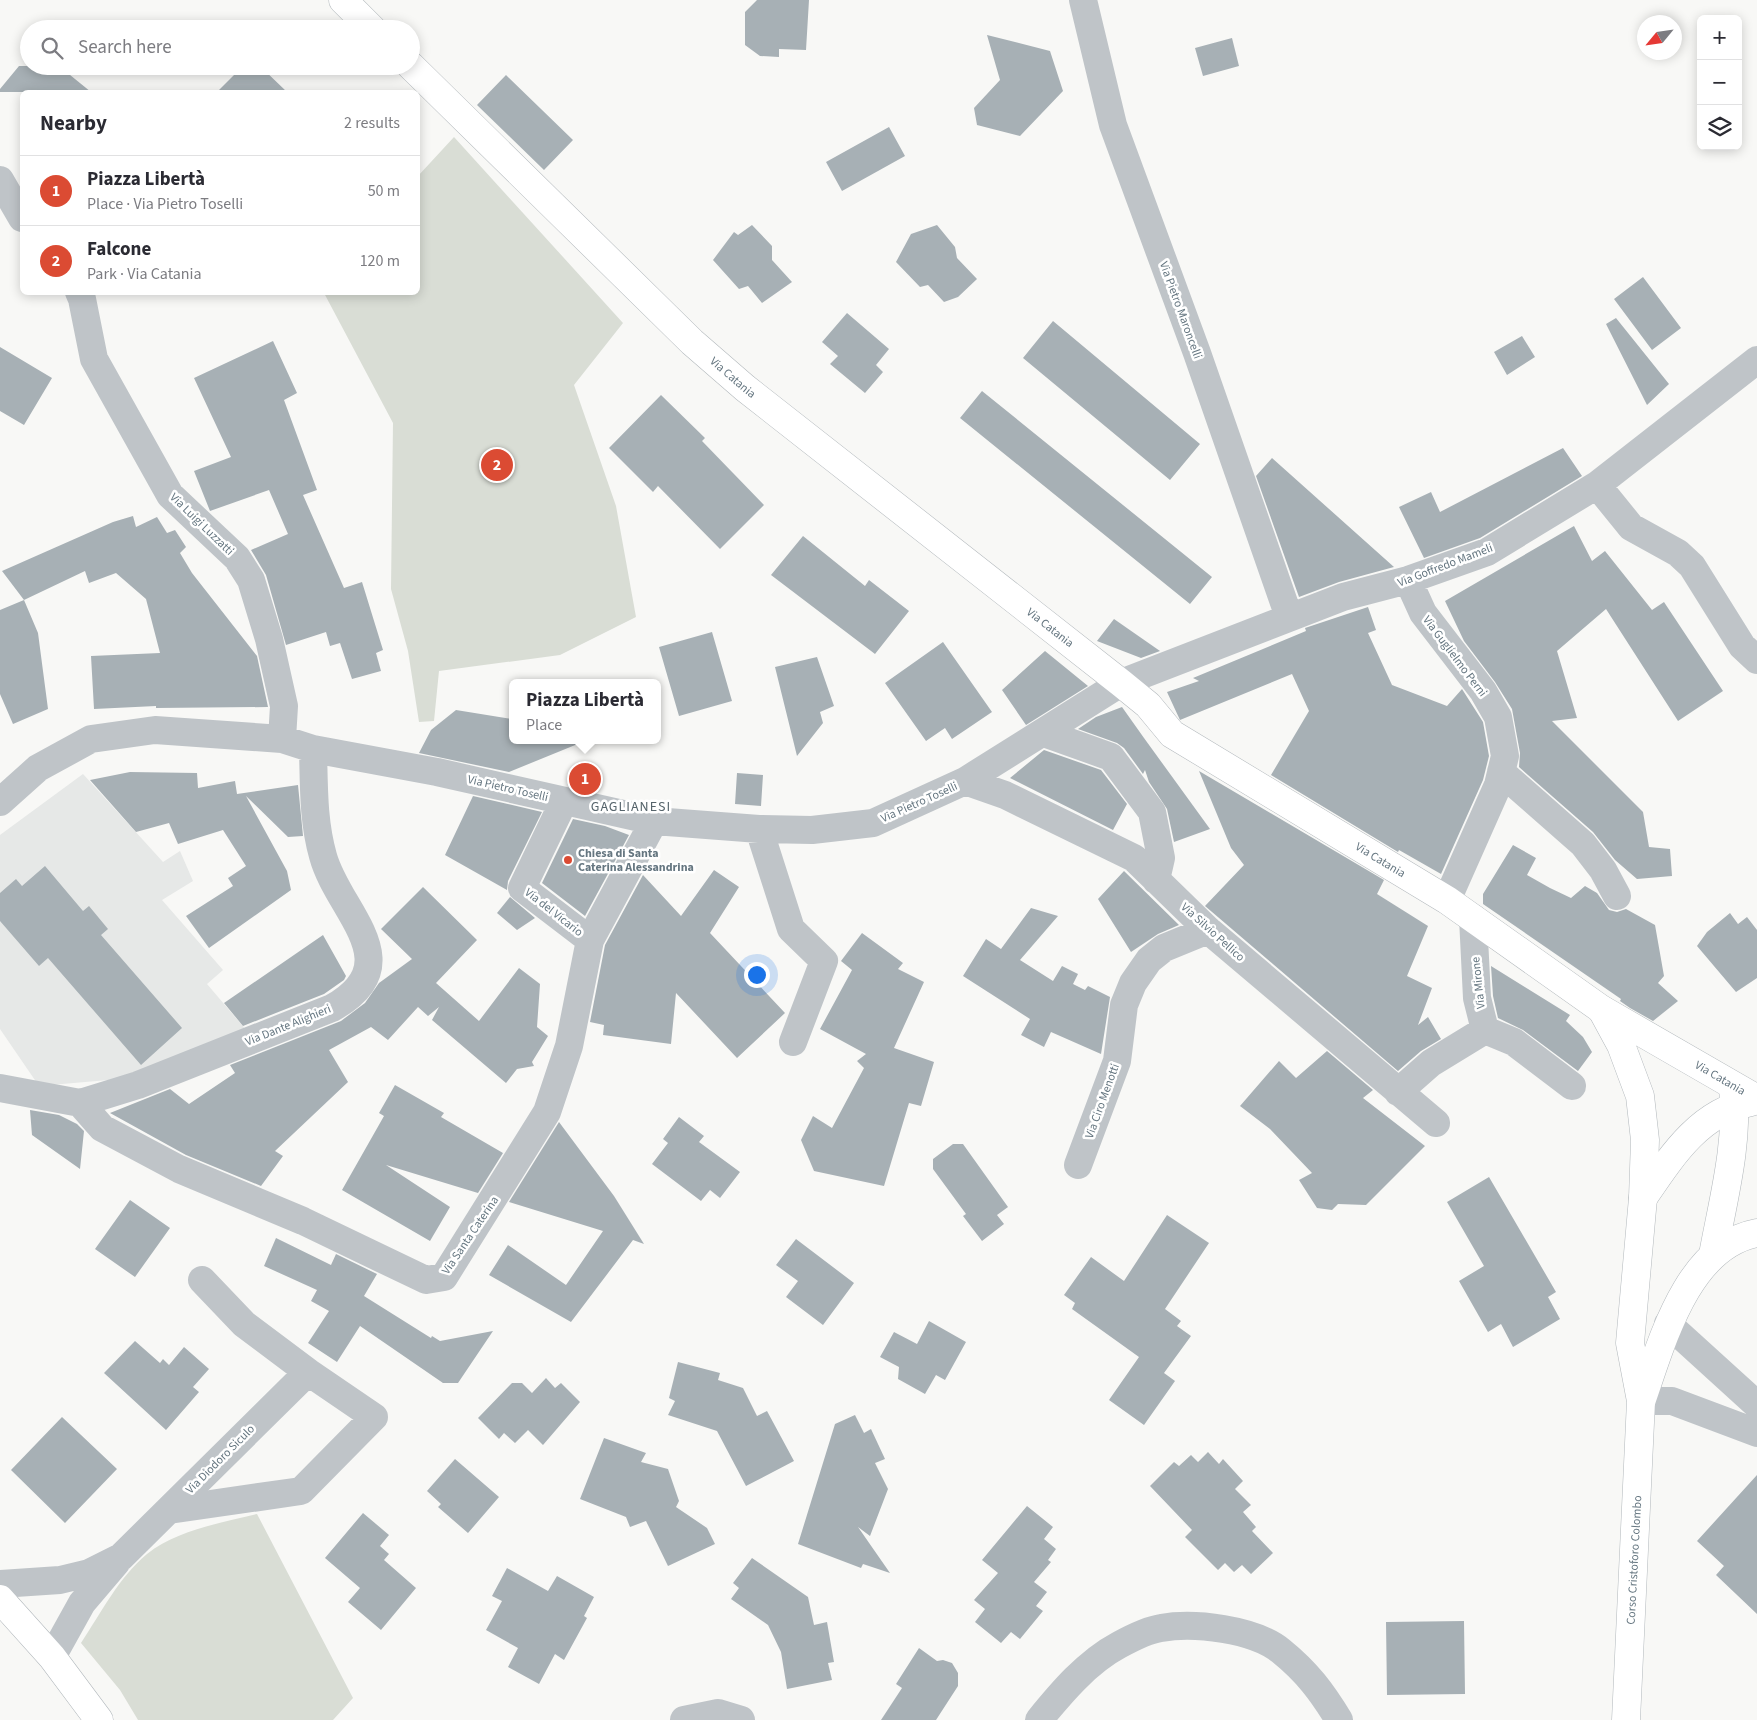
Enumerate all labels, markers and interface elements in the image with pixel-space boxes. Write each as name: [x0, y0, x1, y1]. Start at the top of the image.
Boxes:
north arrow: [1637, 15, 1682, 60]
map controls: [1697, 15, 1742, 150]
button: +: [1697, 15, 1742, 60]
search box: [20, 20, 420, 75]
icon: search: [38, 34, 66, 62]
text: Search here: [78, 34, 172, 61]
button: −: [1697, 60, 1742, 105]
button: layers: [1697, 105, 1742, 150]
text: Nearby: [40, 108, 107, 138]
text: 2 results: [344, 112, 400, 134]
text: Piazza Libertà: [87, 166, 205, 193]
text: 1: [52, 180, 60, 202]
text: 50 m: [368, 180, 400, 202]
text: Place · Via Pietro Toselli: [87, 193, 243, 215]
text: Falcone: [87, 236, 151, 263]
text: 2: [52, 250, 60, 272]
text: 120 m: [360, 250, 400, 272]
street label: Via Pietro Maroncelli: [1155, 259, 1206, 361]
text: Park · Via Catania: [87, 263, 202, 285]
street label: Via Catania: [706, 353, 759, 402]
pin: 2: [481, 446, 513, 484]
street label: Via Luigi Luzzatti: [166, 489, 237, 559]
street label: Via Goffredo Mameli: [1395, 539, 1495, 591]
street label: Via Catania: [1023, 604, 1077, 652]
street label: Via Guglielmo Perni: [1418, 612, 1491, 700]
popup: [509, 679, 661, 744]
text: Piazza Libertà: [526, 687, 644, 714]
text: Place: [526, 714, 562, 736]
pin: 1: [569, 760, 601, 798]
street label: Via Pietro Toselli: [466, 771, 550, 806]
street label: Via Pietro Toselli: [878, 778, 960, 827]
district label: GAGLIANESI: [591, 797, 671, 817]
street label: Via Catania: [1352, 839, 1409, 882]
place label: Chiesa di Santa Caterina Alessandrina: [578, 845, 694, 876]
marker: Chiesa di Santa Caterina Alessandrina: [562, 854, 574, 866]
street label: Via del Vicario: [521, 884, 586, 941]
street label: Via Silvio Pellico: [1177, 899, 1248, 966]
street label: Via Mirone: [1467, 956, 1490, 1010]
your location: [744, 962, 770, 988]
street label: Via Dante Alighieri: [243, 1001, 334, 1050]
street label: Via Catania: [1692, 1057, 1748, 1100]
street label: Via Ciro Menotti: [1081, 1061, 1124, 1141]
street label: Via Santa Caterina: [438, 1193, 503, 1278]
street label: Via Diodoro Siculo: [182, 1421, 259, 1498]
street label: Corso Cristoforo Colombo: [1623, 1495, 1646, 1625]

